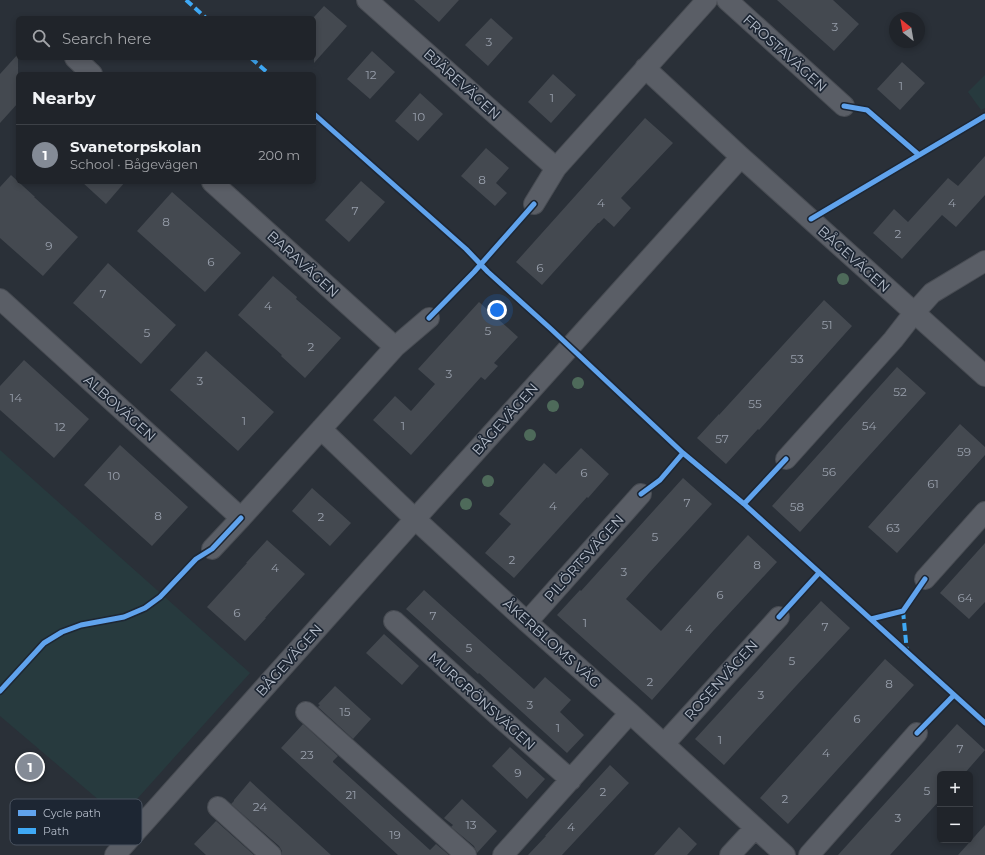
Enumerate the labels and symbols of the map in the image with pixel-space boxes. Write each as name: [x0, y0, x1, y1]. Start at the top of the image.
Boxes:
street label: FROSTAVÄGEN: [739, 11, 831, 95]
north arrow: [889, 12, 925, 48]
house number: 3: [832, 19, 839, 34]
house number: 3: [486, 34, 493, 49]
street label: BJÄREVÄGEN: [420, 45, 504, 123]
house number: 12: [365, 67, 377, 82]
house number: 1: [899, 78, 903, 93]
house number: 1: [550, 90, 554, 105]
house number: 10: [413, 109, 425, 124]
house number: 8: [478, 172, 486, 187]
house number: 4: [597, 195, 605, 210]
house number: 4: [948, 195, 956, 210]
house number: 7: [351, 203, 359, 218]
house number: 8: [162, 214, 170, 229]
street label: BÅGEVÄGEN: [814, 221, 895, 296]
house number: 2: [895, 226, 902, 241]
street label: BARAVÄGEN: [263, 227, 343, 301]
house number: 9: [45, 238, 53, 253]
house number: 6: [207, 254, 215, 269]
house number: 6: [536, 260, 544, 275]
house number: 7: [99, 286, 107, 301]
house number: 4: [264, 298, 272, 313]
your location: [487, 300, 507, 320]
house number: 51: [821, 317, 833, 332]
house number: 5: [485, 323, 492, 338]
house number: 5: [144, 325, 151, 340]
house number: 2: [308, 339, 315, 354]
house number: 53: [790, 351, 804, 366]
house number: 3: [446, 366, 453, 381]
street label: ALBOVÄGEN: [80, 371, 160, 445]
house number: 3: [197, 373, 204, 388]
street label: BÅGEVÄGEN: [467, 378, 542, 459]
house number: 52: [893, 384, 907, 399]
house number: 14: [10, 390, 22, 405]
house number: 55: [748, 396, 762, 411]
house number: 1: [242, 413, 246, 428]
house number: 1: [401, 418, 405, 433]
house number: 54: [862, 418, 876, 433]
house number: 12: [54, 419, 66, 434]
house number: 57: [715, 431, 729, 446]
house number: 59: [957, 444, 971, 459]
house number: 56: [822, 464, 836, 479]
house number: 6: [580, 465, 588, 480]
house number: 10: [108, 468, 120, 483]
house number: 61: [927, 476, 939, 491]
house number: 7: [683, 495, 691, 510]
house number: 4: [549, 498, 557, 513]
house number: 58: [790, 499, 805, 514]
house number: 8: [154, 508, 162, 523]
house number: 2: [318, 509, 325, 524]
street label: PILÖRTSVÄGEN: [540, 511, 628, 605]
house number: 63: [886, 520, 900, 535]
house number: 5: [652, 529, 659, 544]
house number: 2: [509, 552, 516, 567]
house number: 8: [753, 557, 761, 572]
house number: 4: [271, 560, 279, 575]
house number: 3: [621, 564, 628, 579]
house number: 6: [716, 587, 724, 602]
house number: 64: [957, 590, 973, 605]
street label: ÅKERBLOMS VÄG: [499, 594, 605, 692]
house number: 6: [233, 605, 241, 620]
house number: 7: [429, 608, 437, 623]
house number: 1: [583, 615, 587, 630]
street label: BÅGEVÄGEN: [251, 619, 326, 700]
house number: 7: [821, 619, 829, 634]
house number: 4: [685, 621, 693, 636]
street label: ROSENVÄGEN: [680, 636, 762, 724]
house number: 5: [466, 640, 473, 655]
street label: MURGRÖNSVÄGEN: [425, 648, 539, 754]
house number: 5: [789, 653, 796, 668]
house number: 2: [647, 674, 654, 689]
house number: 8: [885, 676, 893, 691]
house number: 3: [758, 687, 765, 702]
house number: 3: [527, 697, 534, 712]
house number: 15: [339, 704, 351, 719]
house number: 6: [853, 711, 861, 726]
house number: 1: [556, 720, 560, 735]
house number: 1: [718, 732, 722, 747]
house number: 7: [956, 741, 964, 756]
house number: 4: [822, 745, 830, 760]
house number: 23: [300, 747, 314, 762]
pin: 1: [17, 752, 43, 782]
house number: 9: [514, 765, 522, 780]
house number: 5: [924, 783, 931, 798]
house number: 2: [600, 784, 607, 799]
house number: 21: [345, 787, 357, 802]
house number: 2: [782, 791, 789, 806]
legend: [10, 799, 142, 845]
house number: 24: [253, 799, 267, 814]
text: Cycle path: [43, 806, 101, 820]
house number: 3: [895, 810, 902, 825]
house number: 13: [465, 817, 477, 832]
house number: 4: [567, 819, 575, 834]
text: Path: [43, 824, 69, 838]
house number: 19: [389, 827, 401, 842]

